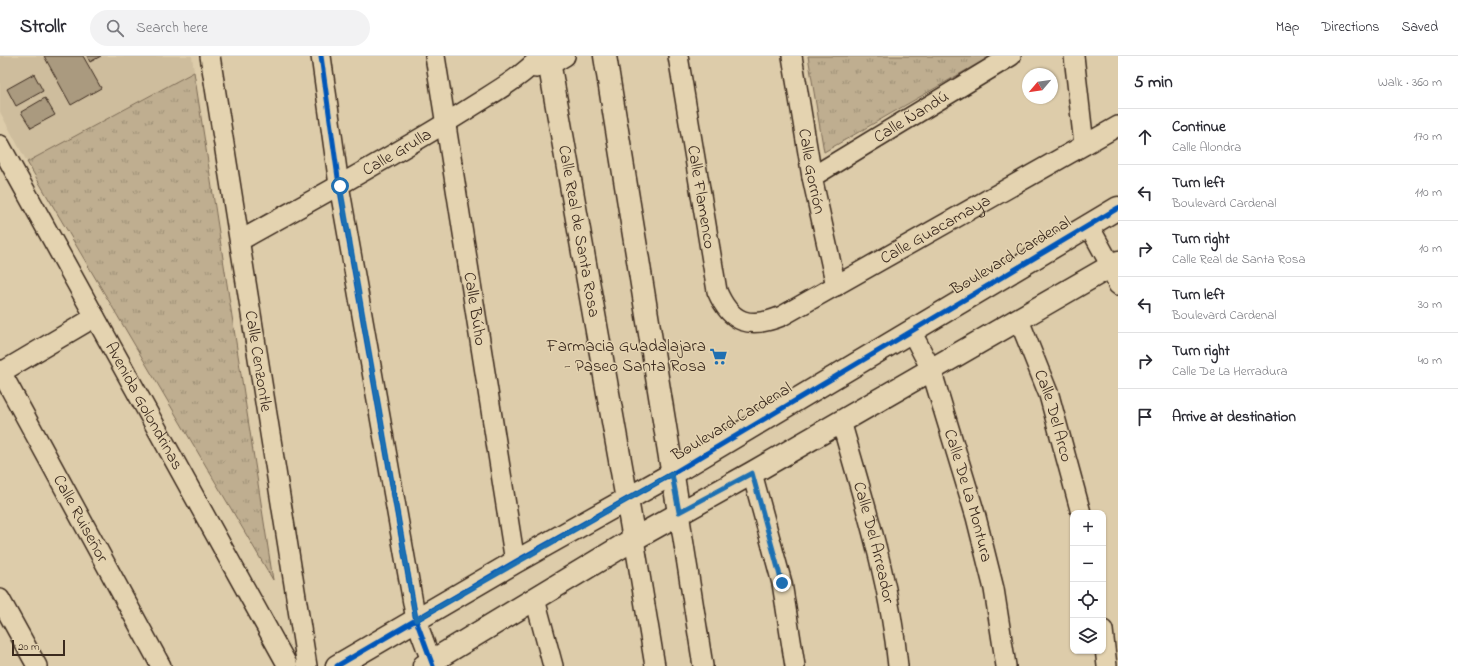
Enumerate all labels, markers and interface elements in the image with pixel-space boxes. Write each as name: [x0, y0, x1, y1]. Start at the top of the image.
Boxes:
search box: [90, 10, 370, 46]
text: Strollr: [20, 14, 66, 41]
icon: search: [104, 17, 126, 39]
text: Search here: [136, 17, 208, 39]
text: Map: [1276, 17, 1299, 38]
text: Directions: [1321, 17, 1379, 38]
text: Saved: [1401, 17, 1438, 38]
north arrow: [1022, 68, 1058, 104]
text: 5 min: [1134, 70, 1173, 95]
text: Walk · 360 m: [1378, 73, 1442, 92]
street label: Calle Ñandú: [869, 84, 954, 149]
text: Continue: [1172, 116, 1226, 138]
street label: Calle Grulla: [358, 122, 436, 182]
icon: ahead: [1134, 126, 1156, 148]
street label: Calle Gorrión: [792, 127, 832, 216]
text: 170 m: [1414, 127, 1442, 146]
text: Calle Alondra: [1172, 138, 1241, 157]
street label: Calle Real de Santa Rosa: [552, 143, 607, 319]
street label: Calle Flamenco: [680, 143, 722, 251]
text: Turn left: [1172, 172, 1225, 194]
route start: [331, 177, 349, 195]
icon: left: [1134, 182, 1156, 204]
text: 110 m: [1415, 183, 1442, 202]
street label: Calle Guacamaya: [875, 188, 995, 271]
text: Boulevard Cardenal: [1172, 194, 1276, 213]
street label: Boulevard Cardenal: [945, 210, 1076, 302]
text: Turn right: [1172, 228, 1230, 250]
icon: right: [1134, 238, 1156, 260]
text: 10 m: [1419, 239, 1442, 258]
text: Calle Real de Santa Rosa: [1172, 250, 1305, 269]
street label: Calle Búho: [457, 270, 493, 348]
text: Turn left: [1172, 284, 1225, 306]
icon: left: [1134, 294, 1156, 316]
text: 30 m: [1418, 295, 1442, 314]
text: Boulevard Cardenal: [1172, 306, 1276, 325]
street label: Calle Cenzontle: [238, 309, 279, 414]
place label: Farmacia Guadalajara - Paseo Santa Rosa: [546, 334, 706, 379]
street label: Avenida Golondrinas: [99, 337, 190, 474]
text: Turn right: [1172, 340, 1230, 362]
supermarket icon: Farmacia Guadalajara - Paseo Santa Rosa: [709, 346, 729, 366]
icon: right: [1134, 350, 1156, 372]
text: 40 m: [1418, 351, 1442, 370]
text: Calle De La Herradura: [1172, 362, 1288, 381]
street label: Calle Del Arco: [1028, 366, 1079, 465]
street label: Boulevard Cardenal: [666, 376, 797, 468]
icon: arrive: [1134, 406, 1156, 428]
text: Arrive at destination: [1172, 406, 1296, 428]
street label: Calle De La Montura: [937, 426, 999, 565]
street label: Calle Ruiseñor: [47, 470, 115, 568]
street label: Calle Del Arreador: [847, 479, 901, 606]
map controls: [1070, 510, 1106, 654]
button: +: [1070, 510, 1106, 546]
button: −: [1070, 546, 1106, 582]
route end: [773, 574, 791, 592]
button: locate: [1070, 582, 1106, 618]
button: layers: [1070, 618, 1106, 654]
scale bar: [12, 638, 65, 657]
text: 20 m: [18, 639, 40, 655]

